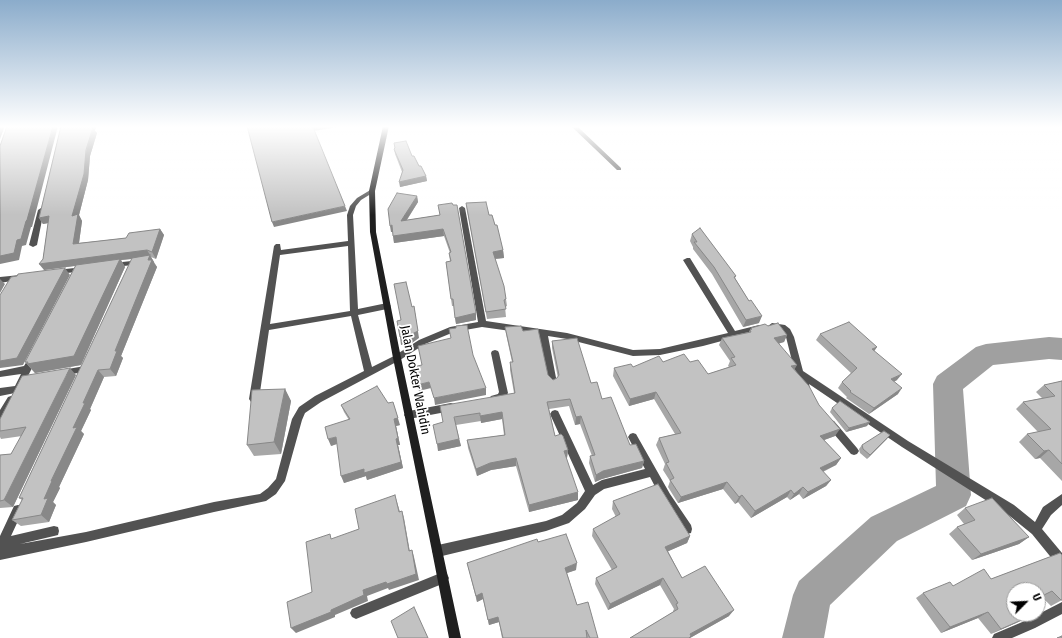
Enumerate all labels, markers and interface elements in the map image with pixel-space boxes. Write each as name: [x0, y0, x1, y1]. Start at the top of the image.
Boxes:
street label: Jalan Dokter Wahidin: [397, 324, 433, 436]
north arrow: [1006, 582, 1046, 622]
text: U: [1029, 592, 1044, 603]

